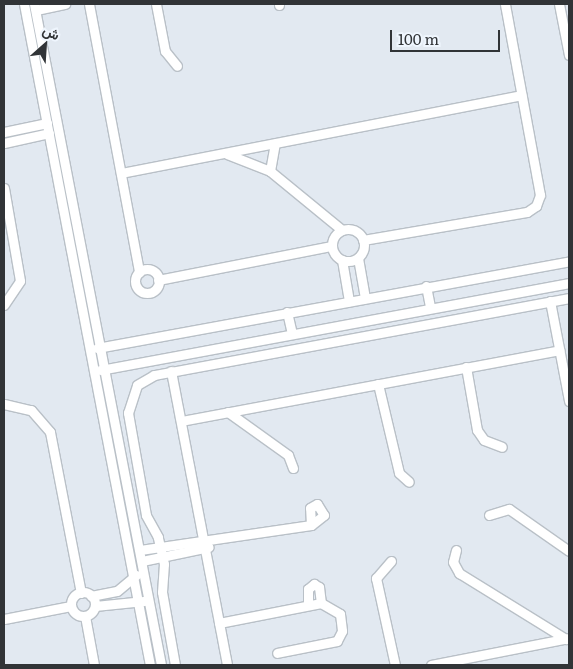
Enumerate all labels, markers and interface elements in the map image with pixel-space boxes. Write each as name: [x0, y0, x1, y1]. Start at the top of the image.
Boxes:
text: ش: [40, 19, 64, 44]
north arrow: [20, 20, 70, 70]
scale bar: [393, 20, 503, 52]
text: 100 m: [398, 27, 439, 50]

